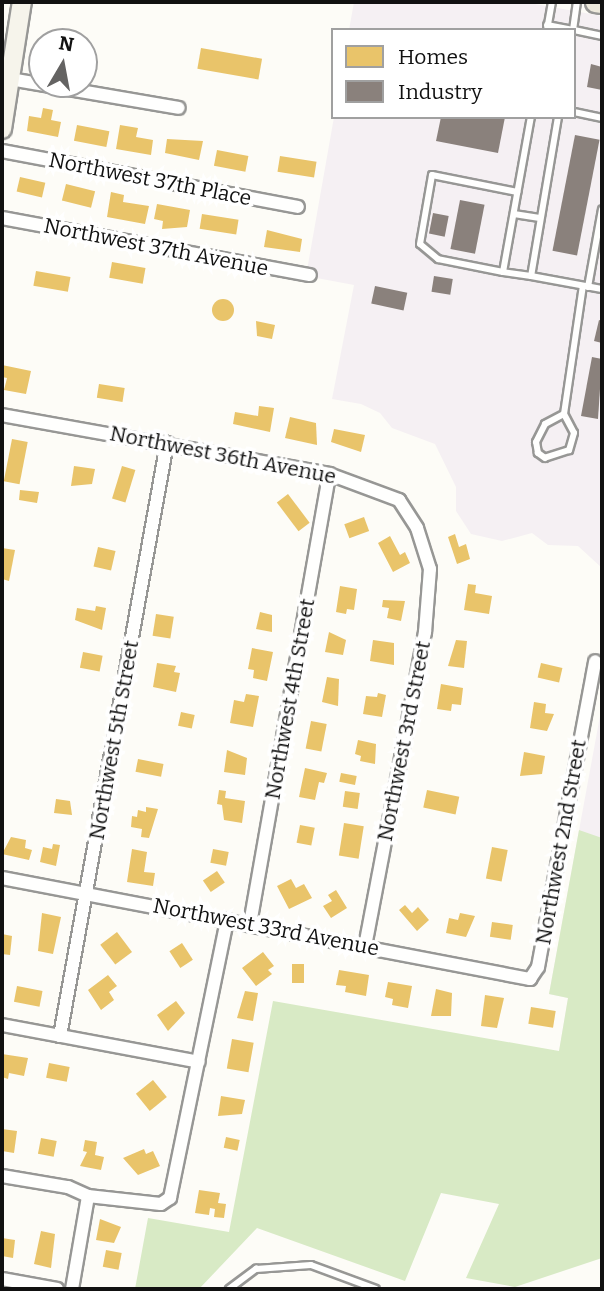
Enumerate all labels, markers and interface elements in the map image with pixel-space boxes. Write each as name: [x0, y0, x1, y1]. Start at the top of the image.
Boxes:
north arrow: [28, 28, 98, 98]
legend: [331, 28, 576, 119]
text: N: [57, 31, 76, 56]
text: Homes: [398, 44, 468, 70]
text: Industry: [398, 79, 482, 105]
street label: Northwest 37th Place: [47, 147, 253, 211]
street label: Northwest 37th Avenue: [42, 213, 270, 281]
street label: Northwest 36th Avenue: [108, 421, 338, 489]
street label: Northwest 4th Street: [260, 597, 320, 801]
street label: Northwest 5th Street: [84, 638, 144, 842]
street label: Northwest 3rd Street: [372, 639, 436, 843]
street label: Northwest 2nd Street: [531, 737, 591, 947]
street label: Northwest 33rd Avenue: [151, 893, 381, 961]

